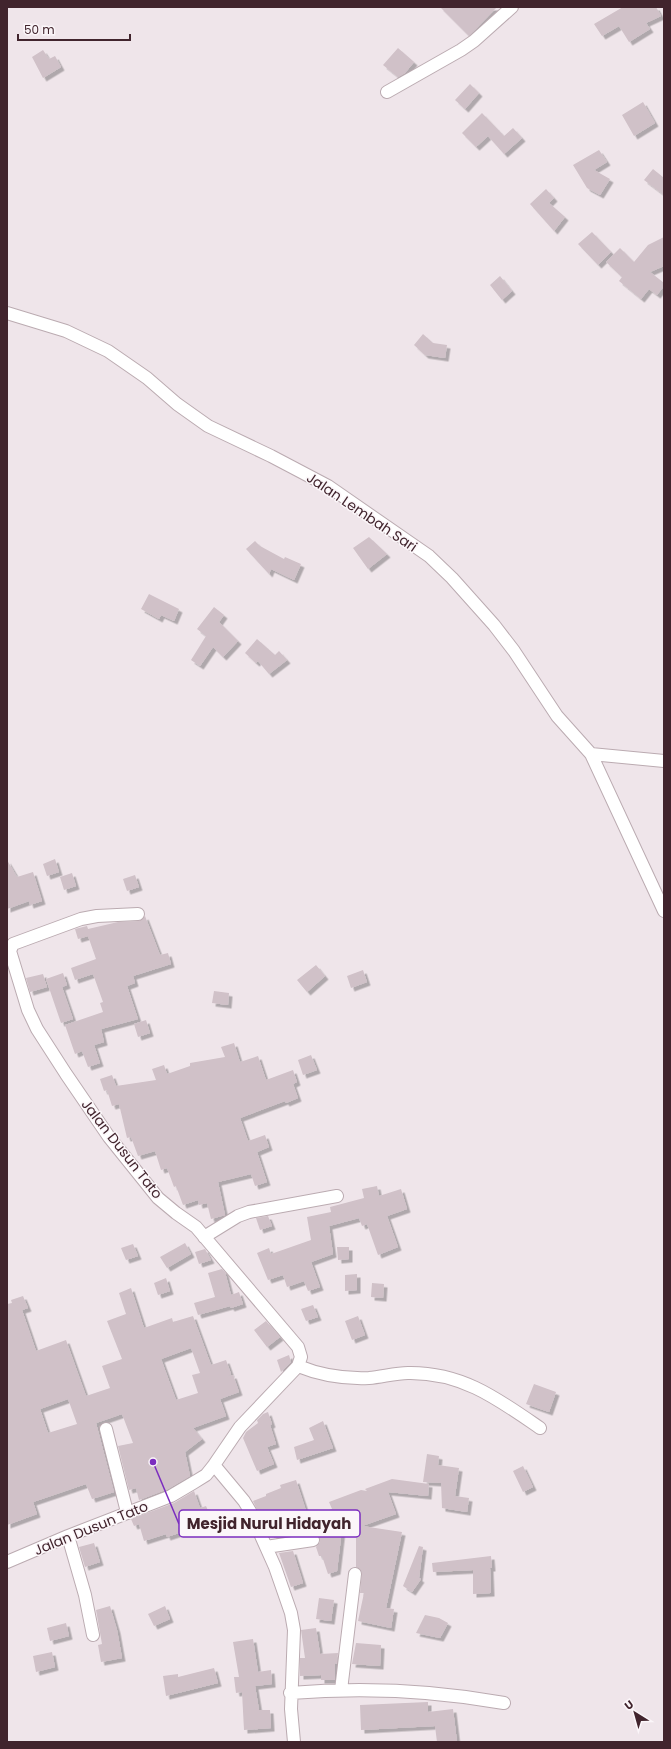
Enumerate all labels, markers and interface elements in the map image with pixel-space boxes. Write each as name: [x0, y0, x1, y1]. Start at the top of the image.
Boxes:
scale bar: [18, 16, 130, 42]
text: 50 m: [24, 21, 55, 38]
street label: Jalan Lembah Sari: [303, 467, 421, 557]
street label: Jalan Dusun Tato: [77, 1095, 167, 1203]
street label: Jalan Dusun Tato: [31, 1496, 151, 1560]
callout: Mesjid Nurul Hidayah: [179, 1510, 360, 1537]
text: Mesjid Nurul Hidayah: [187, 1513, 351, 1534]
north arrow: [615, 1693, 655, 1733]
text: U: [621, 1696, 637, 1714]

